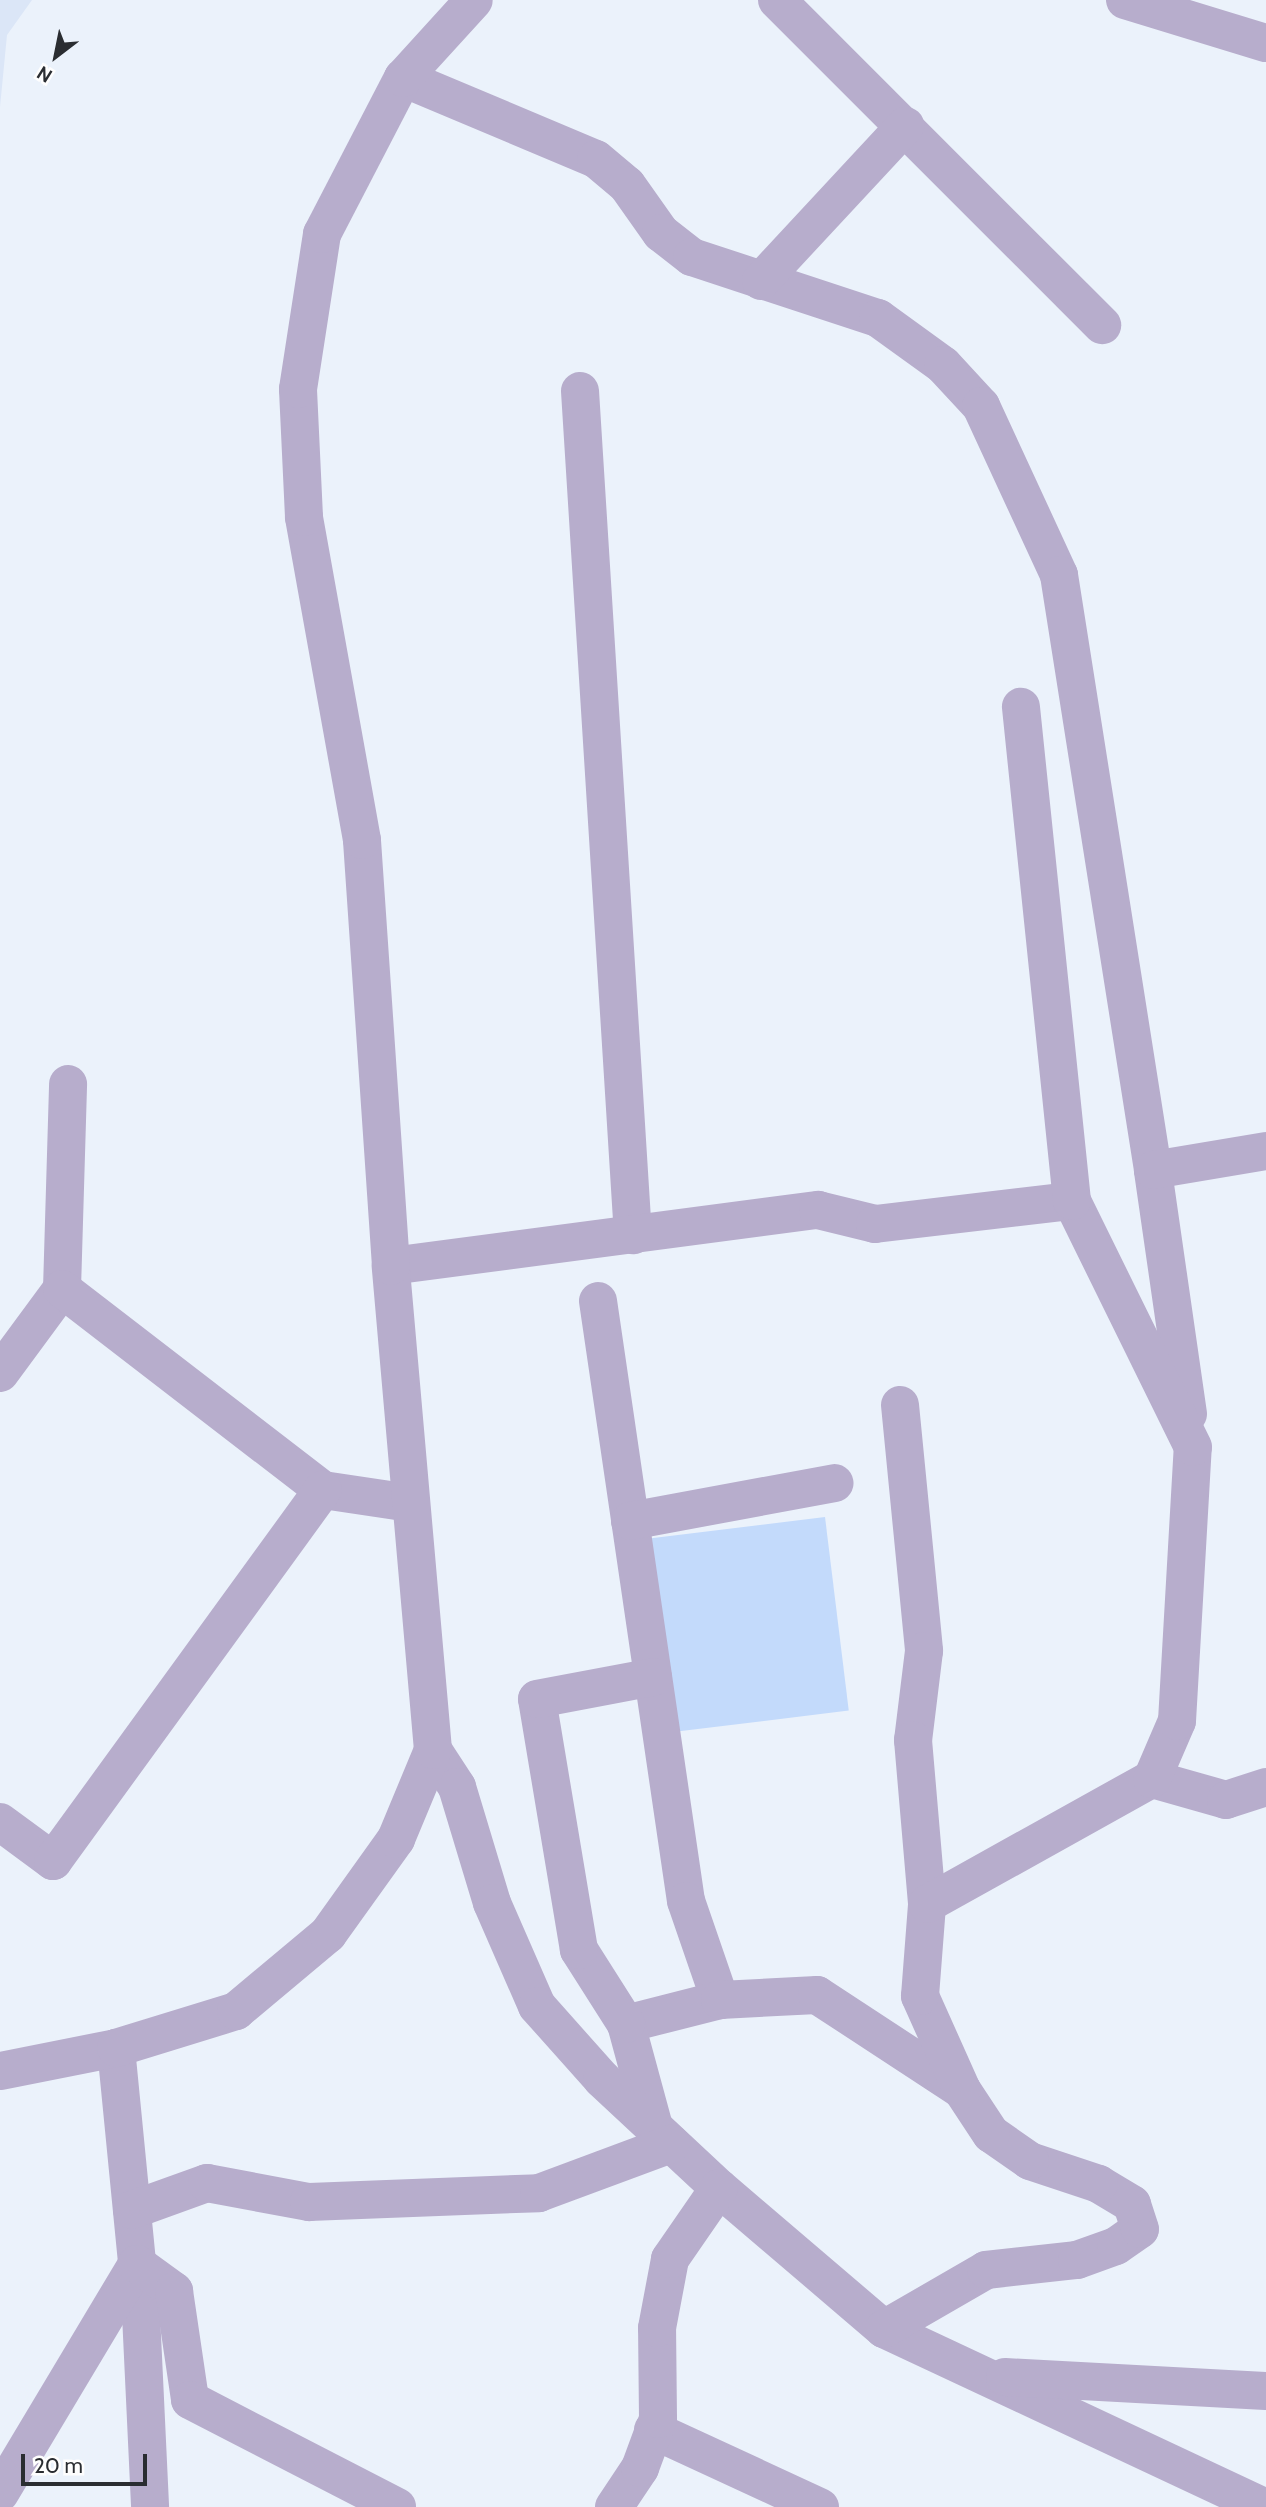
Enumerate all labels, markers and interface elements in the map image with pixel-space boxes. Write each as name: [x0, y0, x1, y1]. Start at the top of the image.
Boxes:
north arrow: [21, 21, 91, 91]
text: N: [33, 61, 56, 88]
scale bar: [24, 2440, 150, 2484]
text: 20 m: [34, 2453, 83, 2478]

